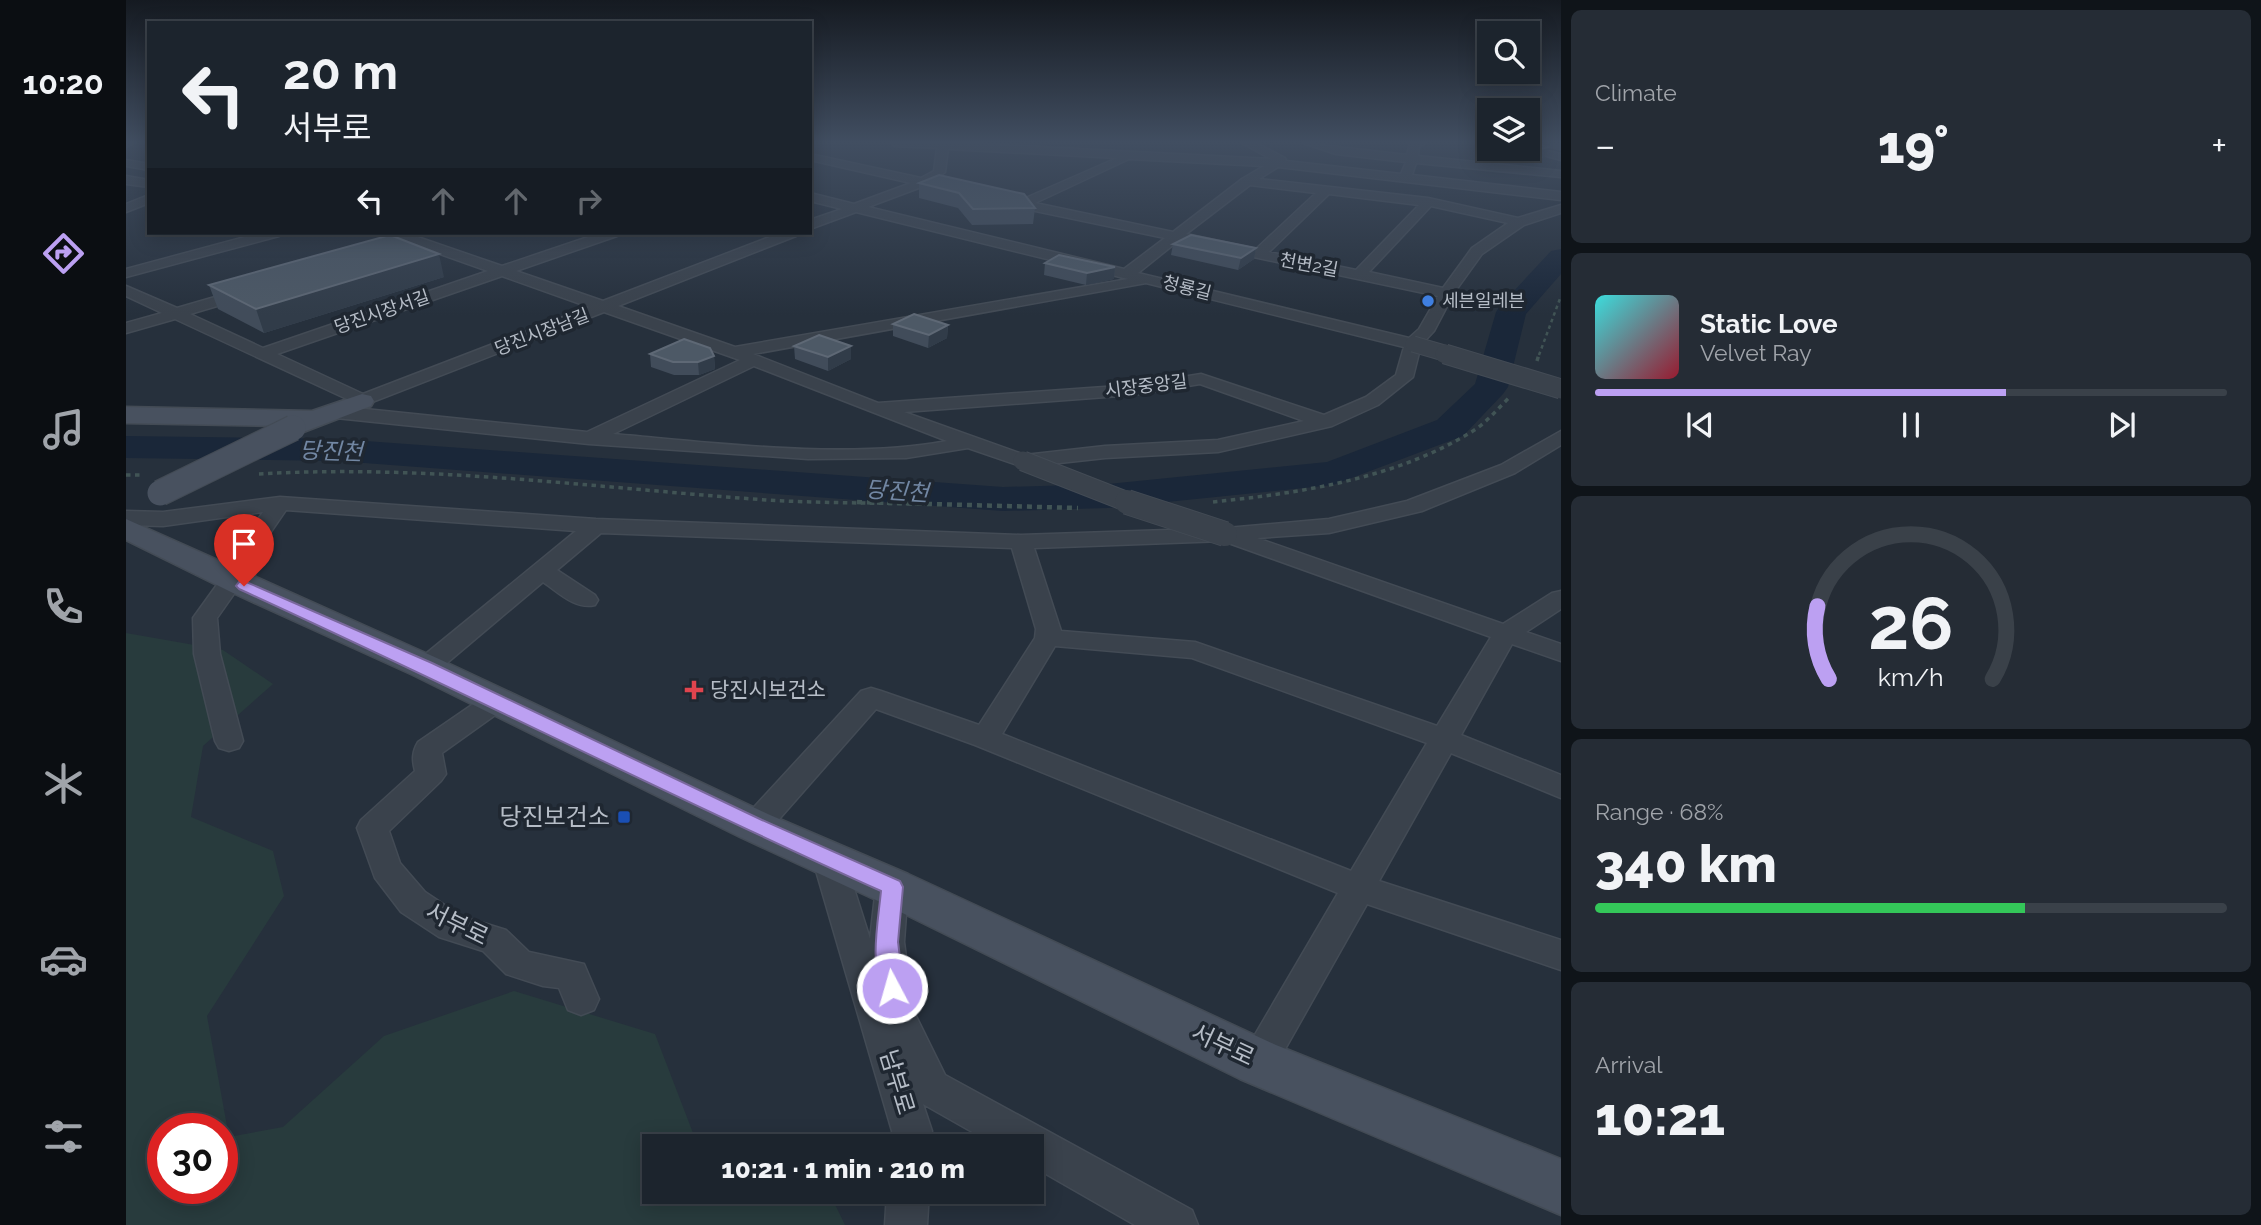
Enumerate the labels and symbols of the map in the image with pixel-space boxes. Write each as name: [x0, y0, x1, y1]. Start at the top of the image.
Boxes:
street label: 천변2길: [1278, 249, 1340, 280]
street label: 청룡길: [1160, 271, 1214, 304]
street label: 당진시장서길: [331, 285, 432, 338]
place label: 세븐일레븐: [1442, 290, 1525, 311]
marker: 세븐일레븐: [1420, 293, 1436, 309]
street label: 당진시장남길: [492, 304, 592, 359]
street label: 시장중앙길: [1104, 370, 1188, 401]
water label: 당진천: [299, 436, 366, 465]
water label: 당진천: [864, 475, 932, 506]
pin: [214, 514, 274, 586]
place label: 당진시보건소: [710, 677, 826, 702]
marker: 당진시보건소: [684, 680, 704, 700]
place label: 당진보건소: [500, 802, 610, 831]
marker: 당진보건소: [616, 809, 632, 825]
street label: 서부로: [421, 896, 493, 951]
position arrow: [855, 951, 929, 1025]
street label: 서부로: [1187, 1017, 1259, 1072]
street label: 남부로: [874, 1046, 921, 1118]
speed limit sign: 30: [147, 1113, 238, 1204]

